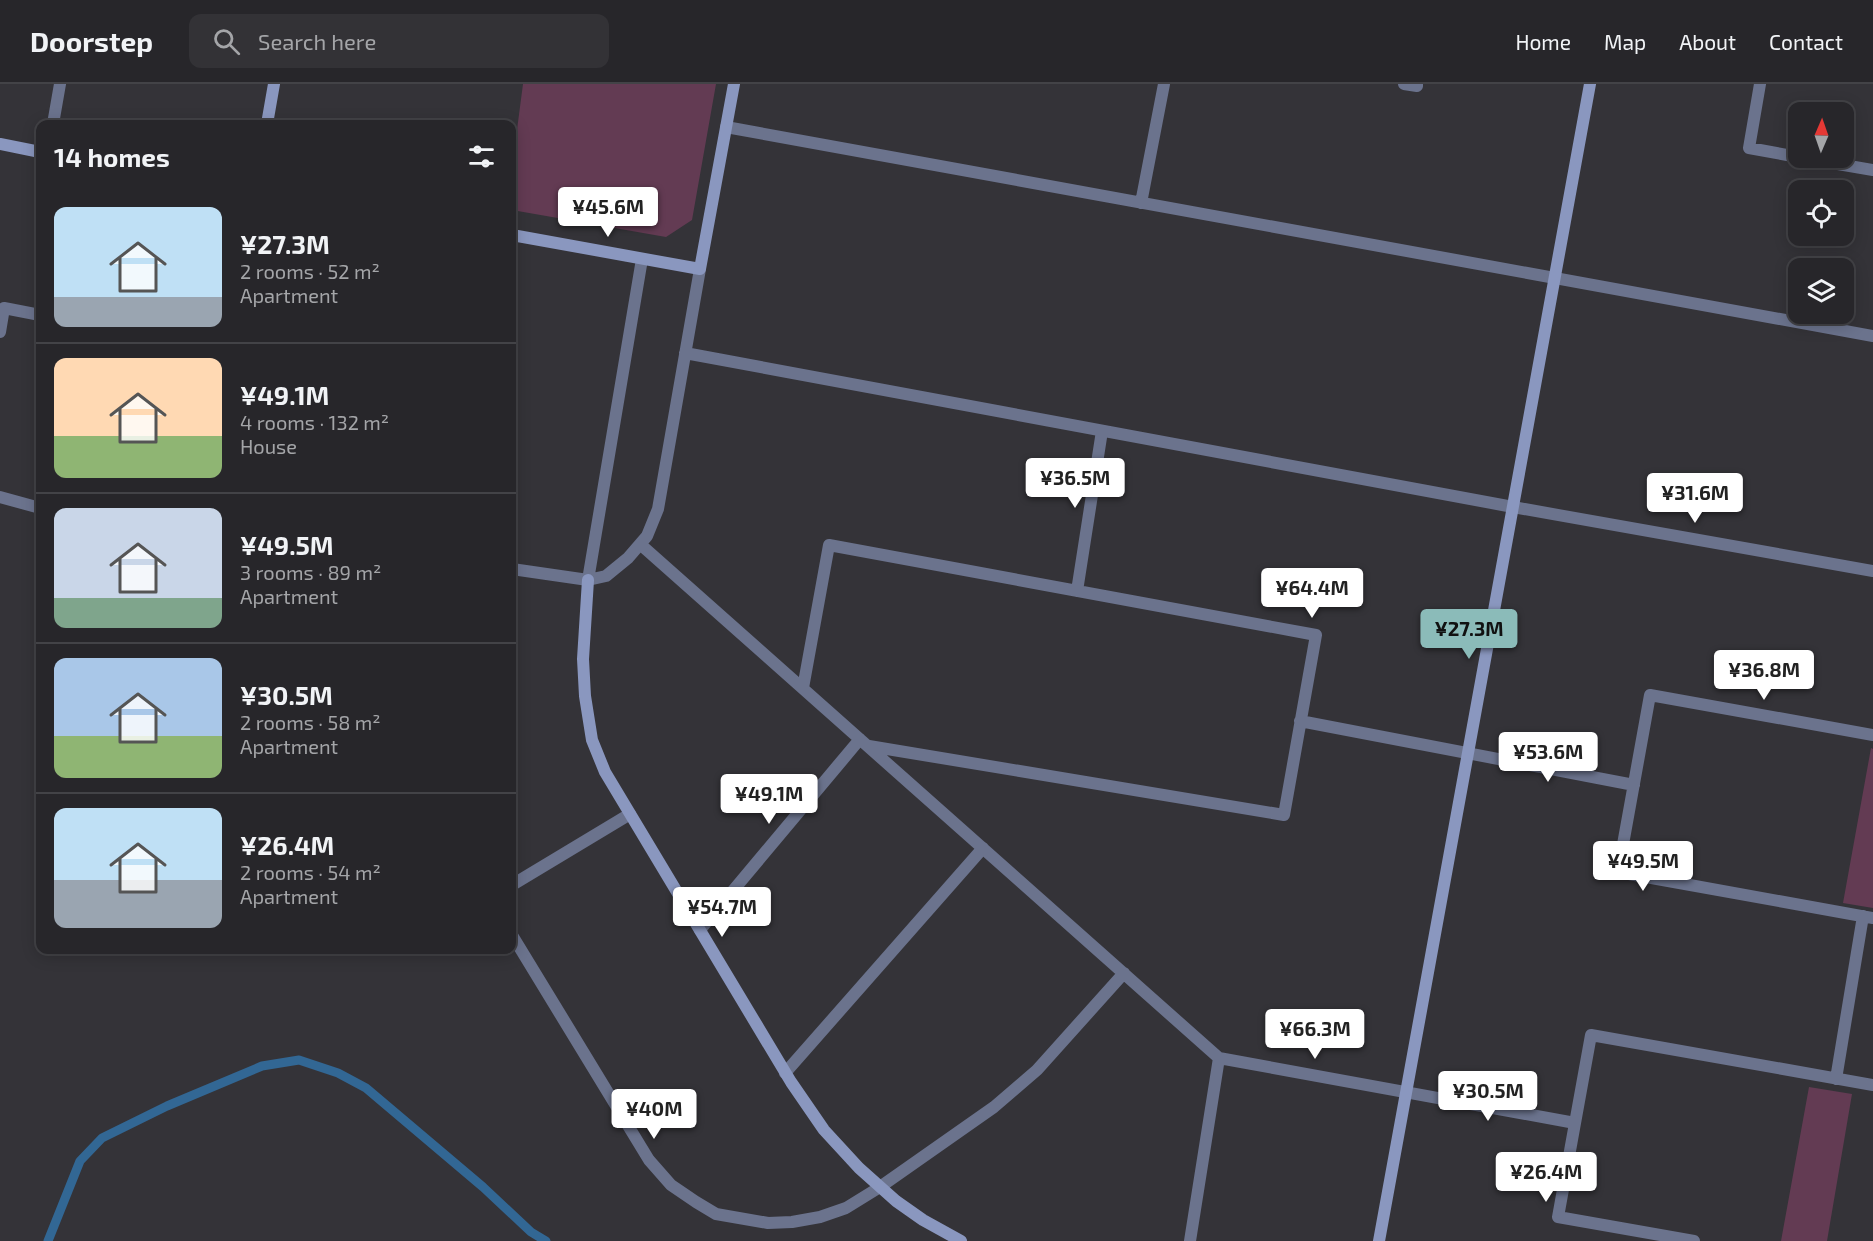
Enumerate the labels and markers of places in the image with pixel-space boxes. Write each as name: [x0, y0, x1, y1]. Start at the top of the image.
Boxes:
pin: ¥45.6M: [559, 187, 657, 238]
pin: ¥36.5M: [1026, 458, 1124, 509]
pin: ¥31.6M: [1646, 473, 1744, 524]
pin: ¥64.4M: [1263, 568, 1361, 619]
pin: ¥27.3M: [1420, 609, 1518, 660]
pin: ¥36.8M: [1715, 650, 1813, 701]
pin: ¥53.6M: [1499, 732, 1597, 783]
pin: ¥49.1M: [720, 774, 818, 825]
pin: ¥49.5M: [1594, 841, 1692, 892]
pin: ¥54.7M: [673, 887, 771, 938]
pin: ¥66.3M: [1266, 1009, 1364, 1060]
pin: ¥30.5M: [1439, 1071, 1537, 1122]
pin: ¥40M: [618, 1089, 690, 1140]
pin: ¥26.4M: [1497, 1152, 1595, 1203]

